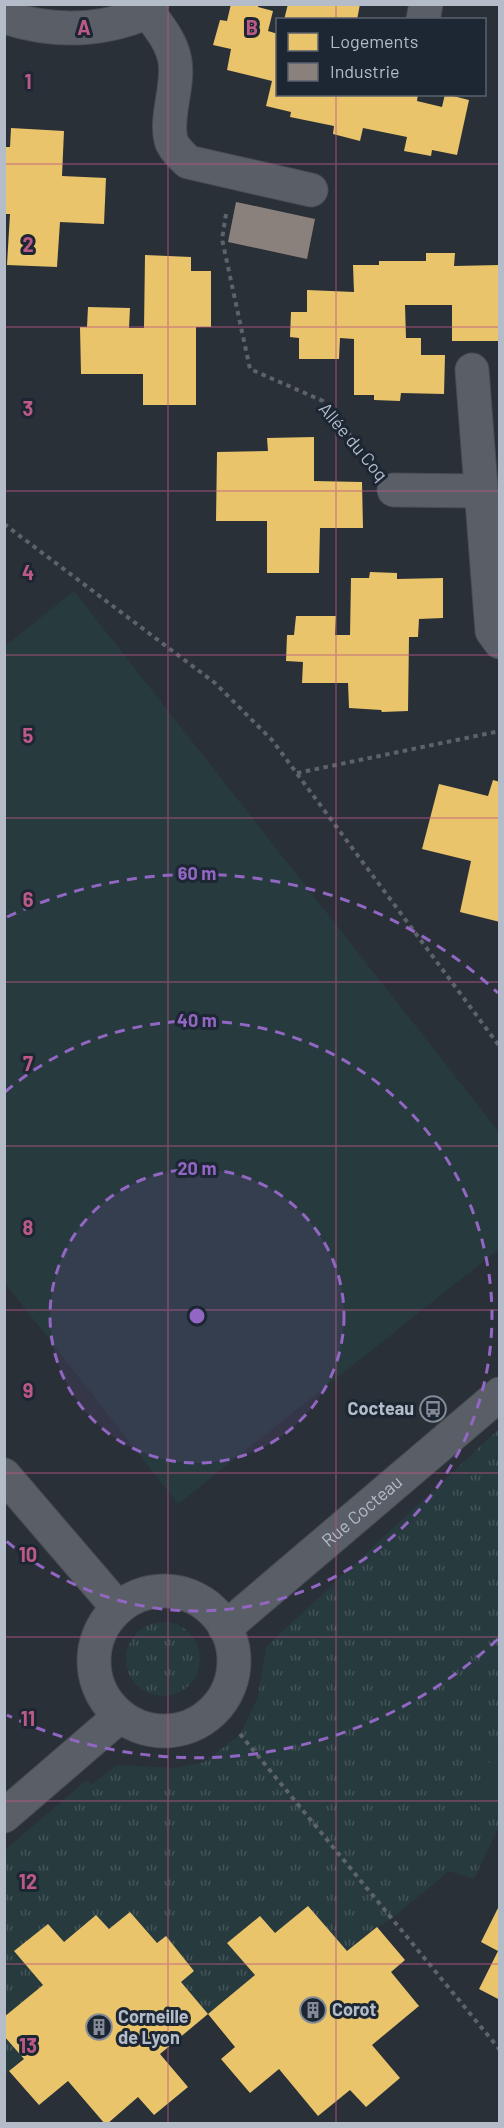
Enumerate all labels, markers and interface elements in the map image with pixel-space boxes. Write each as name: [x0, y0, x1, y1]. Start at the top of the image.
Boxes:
text: A: [77, 15, 91, 39]
text: B: [246, 15, 258, 39]
legend: [276, 18, 486, 96]
text: Logements: [330, 30, 419, 52]
text: Industrie: [330, 60, 400, 82]
text: 1: [24, 69, 32, 93]
text: 2: [22, 232, 34, 256]
text: 3: [23, 396, 33, 420]
street label: Allée du Coq: [315, 398, 393, 485]
text: 4: [22, 560, 34, 584]
text: 5: [23, 723, 34, 747]
text: 60 m: [178, 862, 216, 884]
text: 6: [23, 887, 34, 911]
text: 40 m: [177, 1009, 217, 1031]
text: 7: [23, 1051, 33, 1075]
text: 20 m: [178, 1157, 216, 1179]
text: 8: [23, 1215, 34, 1239]
centre of rings: [187, 1306, 207, 1326]
text: 9: [23, 1378, 33, 1402]
bus stop icon: Cocteau: [418, 1394, 448, 1424]
place label: Cocteau: [348, 1397, 414, 1419]
street label: Rue Cocteau: [317, 1470, 406, 1551]
text: 10: [19, 1542, 37, 1566]
text: 11: [21, 1706, 35, 1730]
text: 12: [19, 1869, 37, 1893]
building icon: Corot: [298, 1995, 328, 2025]
place label: Corot: [332, 1998, 376, 2020]
place label: Corneille de Lyon: [118, 2005, 189, 2048]
building icon: Corneille de Lyon: [84, 2012, 114, 2042]
text: 13: [19, 2033, 37, 2057]

